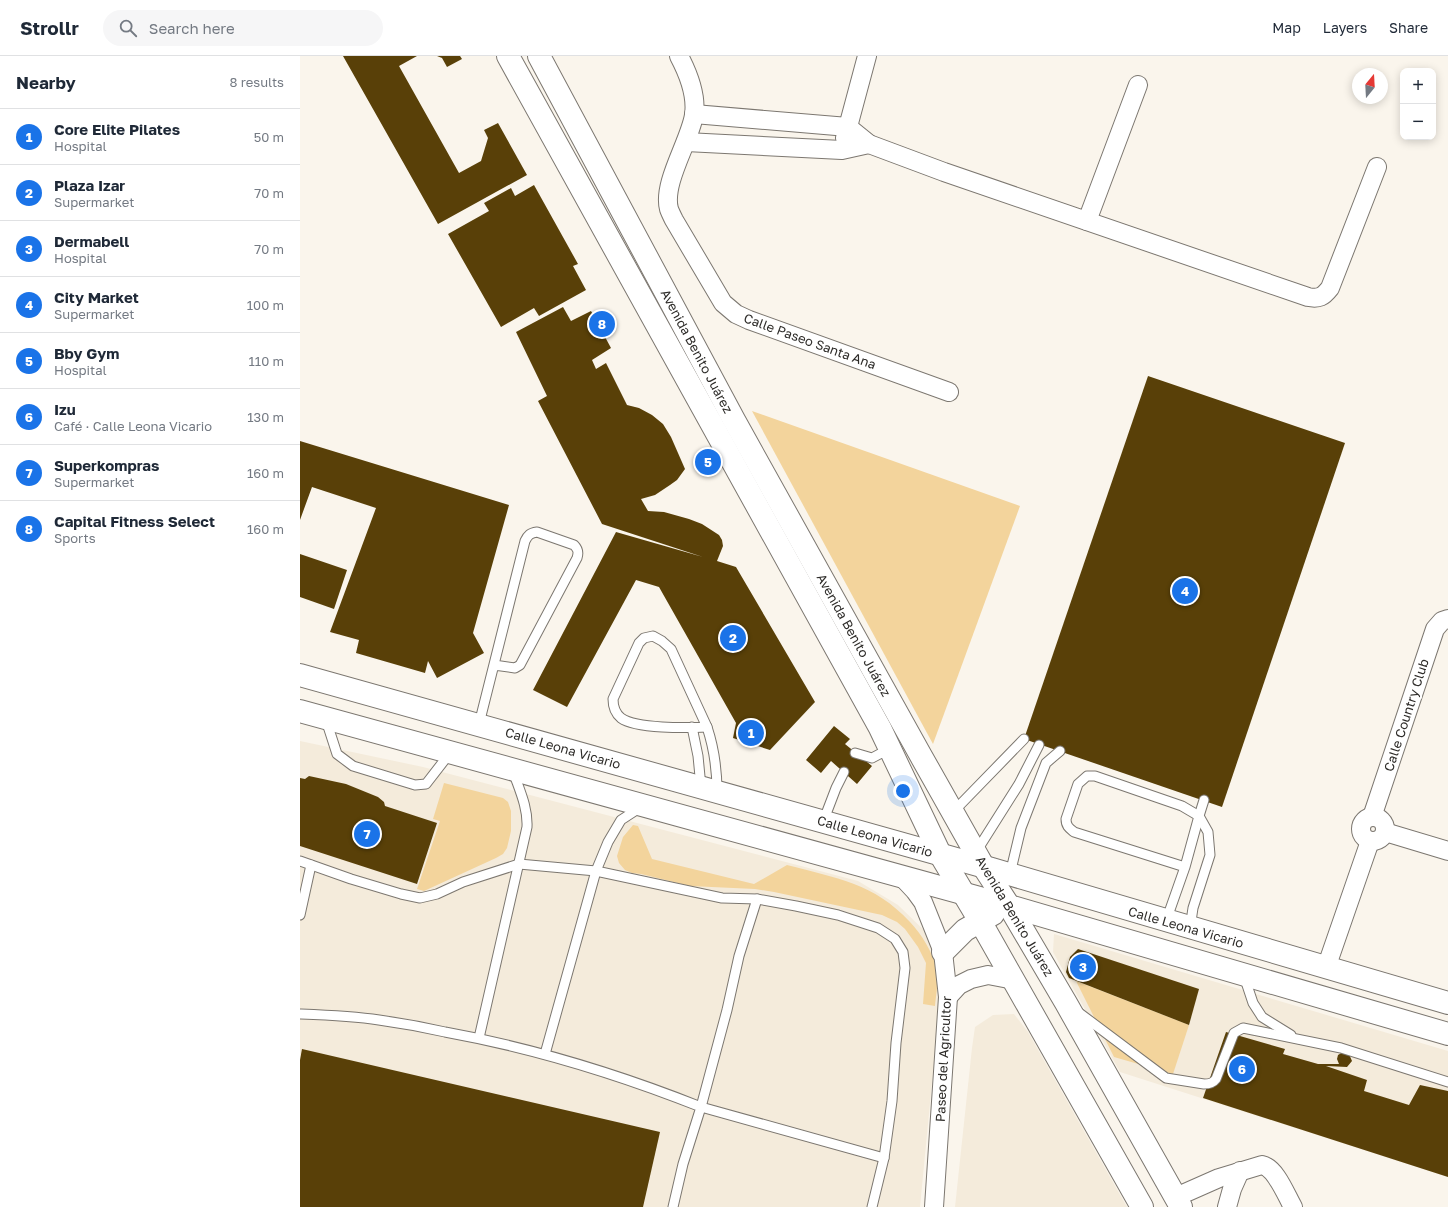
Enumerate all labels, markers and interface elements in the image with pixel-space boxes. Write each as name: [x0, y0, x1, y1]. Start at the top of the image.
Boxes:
search box: [103, 10, 383, 46]
text: Strollr: [20, 16, 79, 39]
icon: search: [117, 17, 139, 39]
text: Search here: [149, 19, 235, 37]
text: Map: [1272, 19, 1301, 36]
text: Layers: [1323, 19, 1367, 36]
text: Share: [1389, 19, 1428, 36]
north arrow: [1352, 68, 1388, 104]
map controls: [1400, 68, 1436, 140]
button: +: [1400, 68, 1436, 104]
text: Nearby: [16, 72, 76, 93]
text: 8 results: [230, 74, 284, 90]
button: −: [1400, 104, 1436, 140]
text: Core Elite Pilates: [54, 120, 180, 138]
text: 1: [26, 129, 32, 145]
text: 50 m: [254, 129, 284, 145]
text: Hospital: [54, 138, 107, 154]
text: Plaza Izar: [54, 176, 125, 194]
text: 2: [25, 185, 33, 201]
text: 70 m: [254, 185, 284, 201]
text: Supermarket: [54, 194, 135, 210]
text: Dermabell: [54, 232, 129, 250]
text: 3: [25, 241, 33, 257]
text: 70 m: [254, 241, 284, 257]
text: Hospital: [54, 250, 107, 266]
street label: Avenida Benito Juárez: [658, 286, 737, 416]
text: City Market: [54, 288, 139, 306]
text: 4: [25, 297, 33, 313]
text: 100 m: [247, 297, 284, 313]
text: Supermarket: [54, 306, 135, 322]
pin: 8: [589, 309, 615, 339]
street label: Calle Paseo Santa Ana: [742, 310, 878, 372]
text: Bby Gym: [54, 344, 119, 362]
text: 5: [25, 353, 33, 369]
text: 110 m: [249, 353, 284, 369]
text: Hospital: [54, 362, 107, 378]
text: Izu: [54, 400, 76, 418]
text: 6: [25, 409, 33, 425]
text: 130 m: [247, 409, 284, 425]
text: Café · Calle Leona Vicario: [54, 418, 212, 434]
pin: 5: [695, 447, 721, 477]
text: Superkompras: [54, 456, 159, 474]
text: 7: [25, 465, 33, 481]
text: 160 m: [247, 465, 284, 481]
text: Supermarket: [54, 474, 135, 490]
text: Capital Fitness Select: [54, 512, 215, 530]
text: 8: [25, 521, 33, 537]
text: 160 m: [247, 521, 284, 537]
text: Sports: [54, 530, 96, 546]
street label: Avenida Benito Juárez: [814, 571, 895, 700]
pin: 4: [1172, 576, 1198, 606]
pin: 2: [720, 623, 746, 653]
street label: Calle Country Club: [1380, 657, 1432, 773]
pin: 1: [738, 718, 764, 748]
street label: Calle Leona Vicario: [503, 724, 623, 772]
your location: [893, 781, 913, 801]
street label: Calle Leona Vicario: [815, 812, 935, 860]
pin: 7: [354, 819, 380, 849]
street label: Avenida Benito Juárez: [973, 853, 1058, 980]
street label: Calle Leona Vicario: [1126, 903, 1246, 951]
pin: 3: [1070, 952, 1096, 982]
street label: Paseo del Agricultor: [932, 996, 954, 1122]
pin: 6: [1229, 1054, 1255, 1084]

